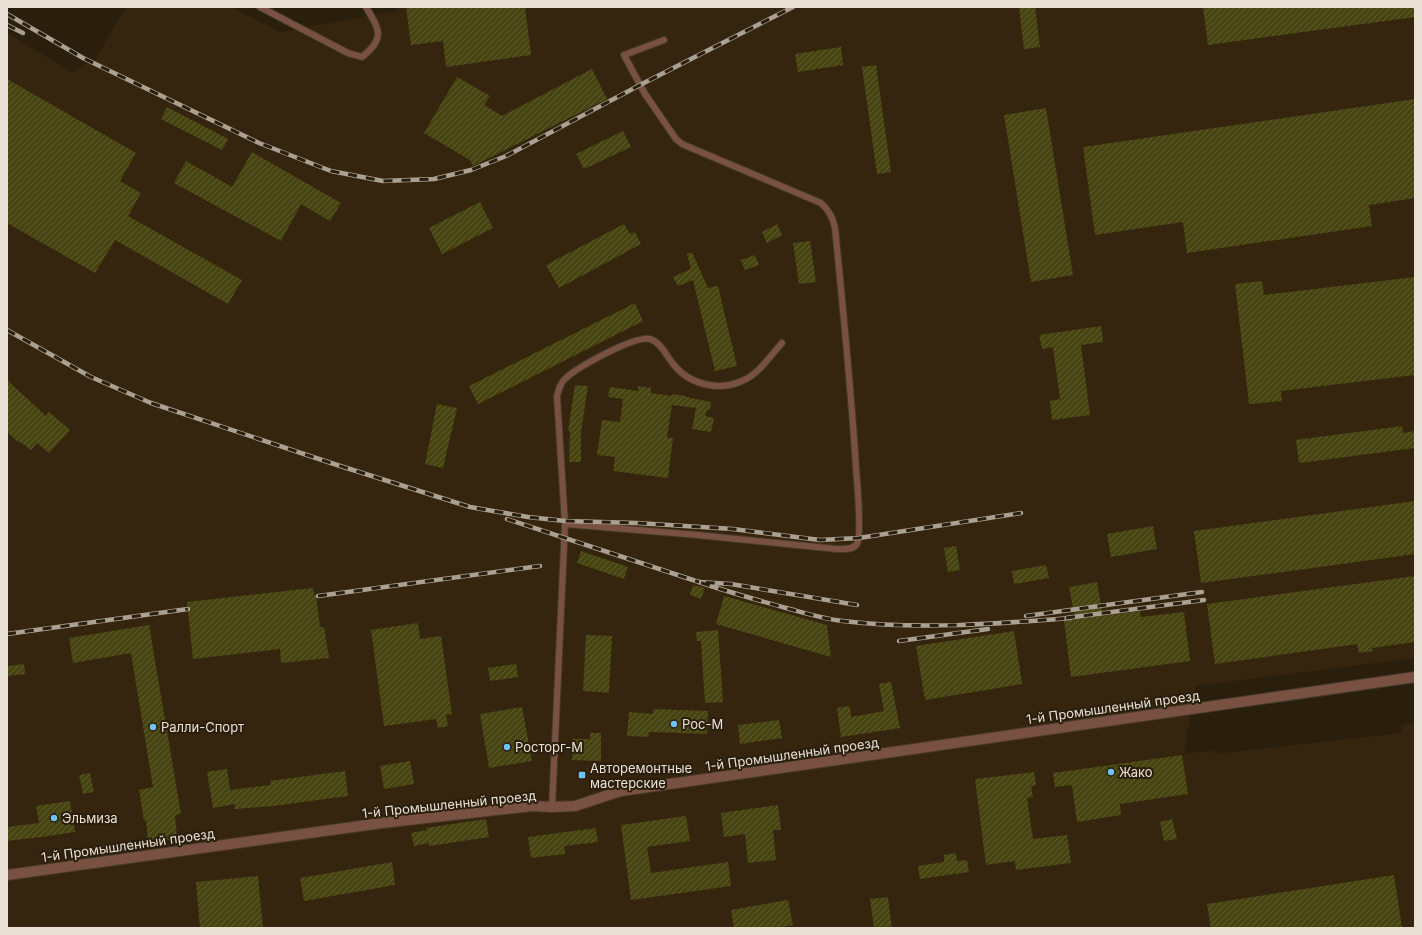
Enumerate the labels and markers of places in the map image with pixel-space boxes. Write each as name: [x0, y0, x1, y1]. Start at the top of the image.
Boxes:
place label: Рос-М: [682, 716, 723, 732]
place label: Ралли-Спорт: [161, 719, 244, 735]
marker: Рос-М: [669, 719, 679, 729]
marker: Ралли-Спорт: [148, 722, 158, 732]
place label: Росторг-М: [515, 739, 583, 755]
marker: Росторг-М: [502, 742, 512, 752]
place label: Авторемонтные мастерские: [590, 760, 692, 791]
place label: Жако: [1119, 764, 1153, 780]
marker: Жако: [1106, 767, 1116, 777]
marker: Авторемонтные мастерские: [577, 770, 587, 780]
place label: Эльмиза: [62, 810, 118, 826]
marker: Эльмиза: [49, 813, 59, 823]

